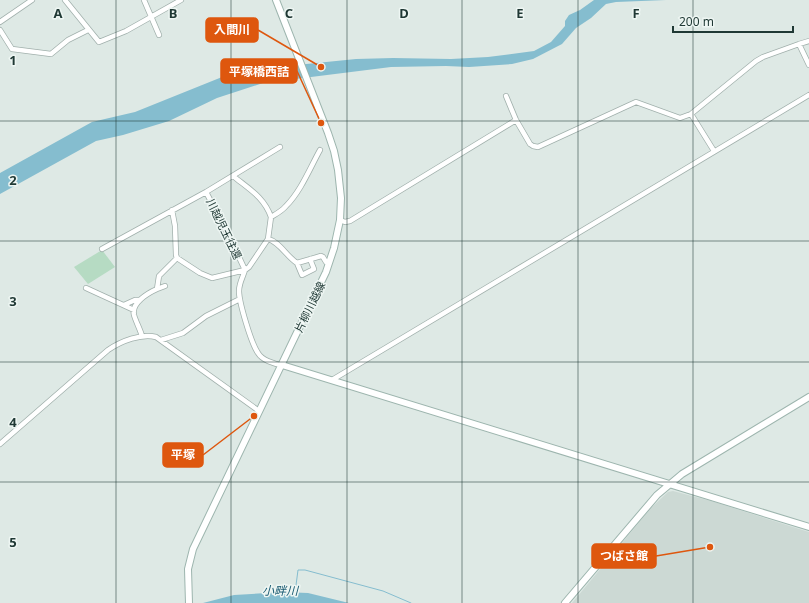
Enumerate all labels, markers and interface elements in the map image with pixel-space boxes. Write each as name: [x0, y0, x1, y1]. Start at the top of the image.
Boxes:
text: A: [54, 4, 63, 22]
text: B: [169, 4, 177, 22]
text: C: [285, 4, 293, 22]
text: D: [399, 4, 409, 22]
text: E: [516, 4, 524, 22]
text: F: [632, 4, 640, 22]
scale bar: [673, 8, 793, 34]
text: 200 m: [679, 13, 714, 30]
callout: 入間川: [206, 18, 258, 42]
text: 入間川: [214, 21, 250, 38]
text: 1: [9, 51, 17, 69]
callout: 平塚橋西詰: [221, 59, 297, 83]
text: 平塚橋西詰: [229, 63, 289, 80]
text: 2: [9, 171, 17, 189]
street label: 川越児玉往還: [203, 196, 246, 262]
street label: 片柳川越線: [291, 279, 328, 335]
text: 3: [9, 292, 17, 310]
text: 4: [9, 413, 17, 431]
callout: 平塚: [163, 443, 203, 467]
text: 平塚: [171, 446, 195, 463]
text: 5: [9, 533, 17, 551]
callout: つばさ館: [592, 544, 656, 568]
text: つばさ館: [600, 547, 648, 564]
water label: 小畔川: [262, 582, 300, 599]

